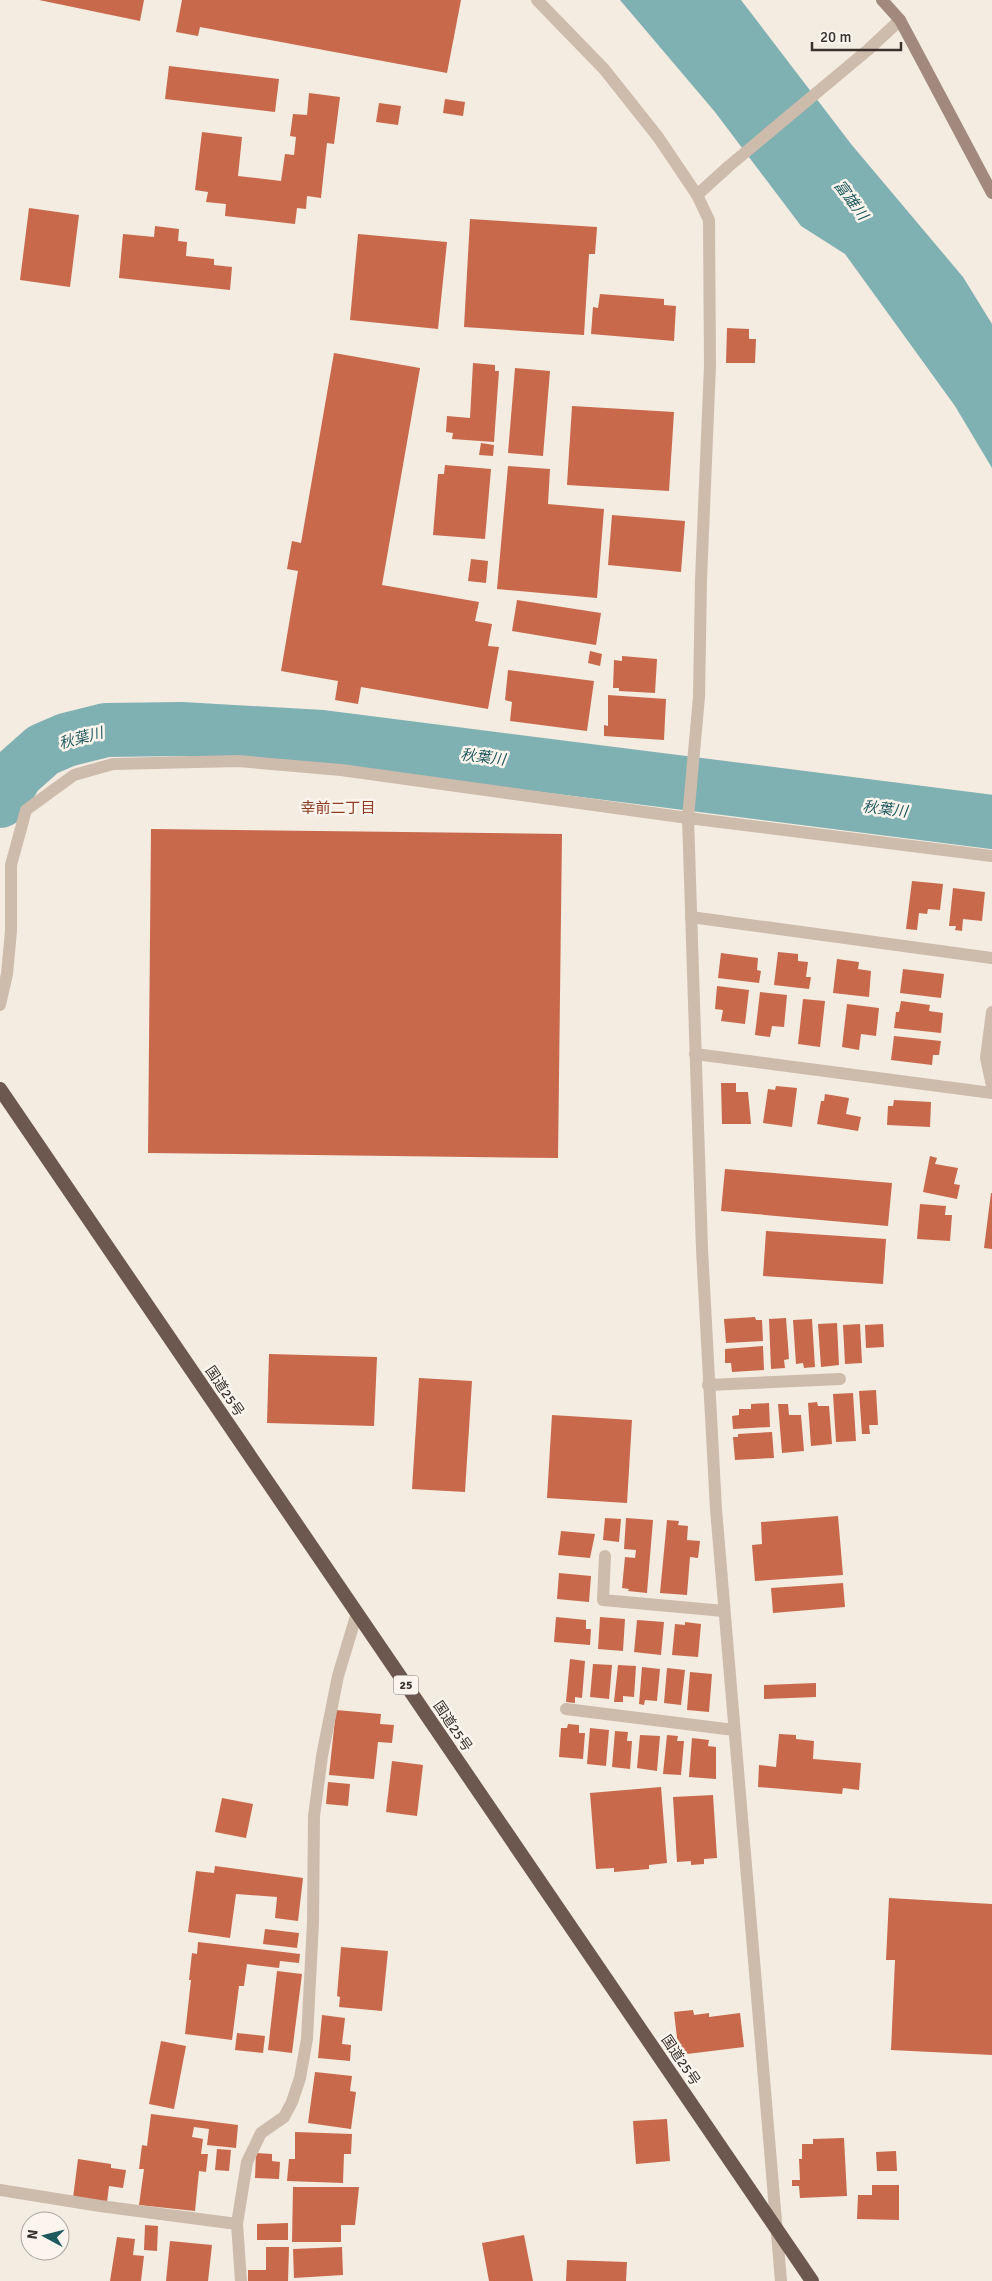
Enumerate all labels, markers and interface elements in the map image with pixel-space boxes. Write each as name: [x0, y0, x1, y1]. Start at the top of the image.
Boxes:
scale bar: [812, 20, 901, 52]
text: 20 m: [820, 28, 851, 46]
water label: 富雄川: [830, 177, 873, 225]
water label: 秋葉川: [57, 723, 107, 753]
water label: 秋葉川: [460, 745, 508, 769]
water label: 秋葉川: [862, 797, 910, 821]
district label: 幸前二丁目: [300, 799, 376, 817]
street label: 国道25号: [202, 1363, 248, 1420]
road number: 25: [394, 1676, 418, 1694]
street label: 国道25号: [430, 1698, 476, 1755]
street label: 国道25号: [658, 2032, 704, 2089]
north arrow: [20, 2211, 70, 2261]
text: N: [24, 2229, 42, 2240]

